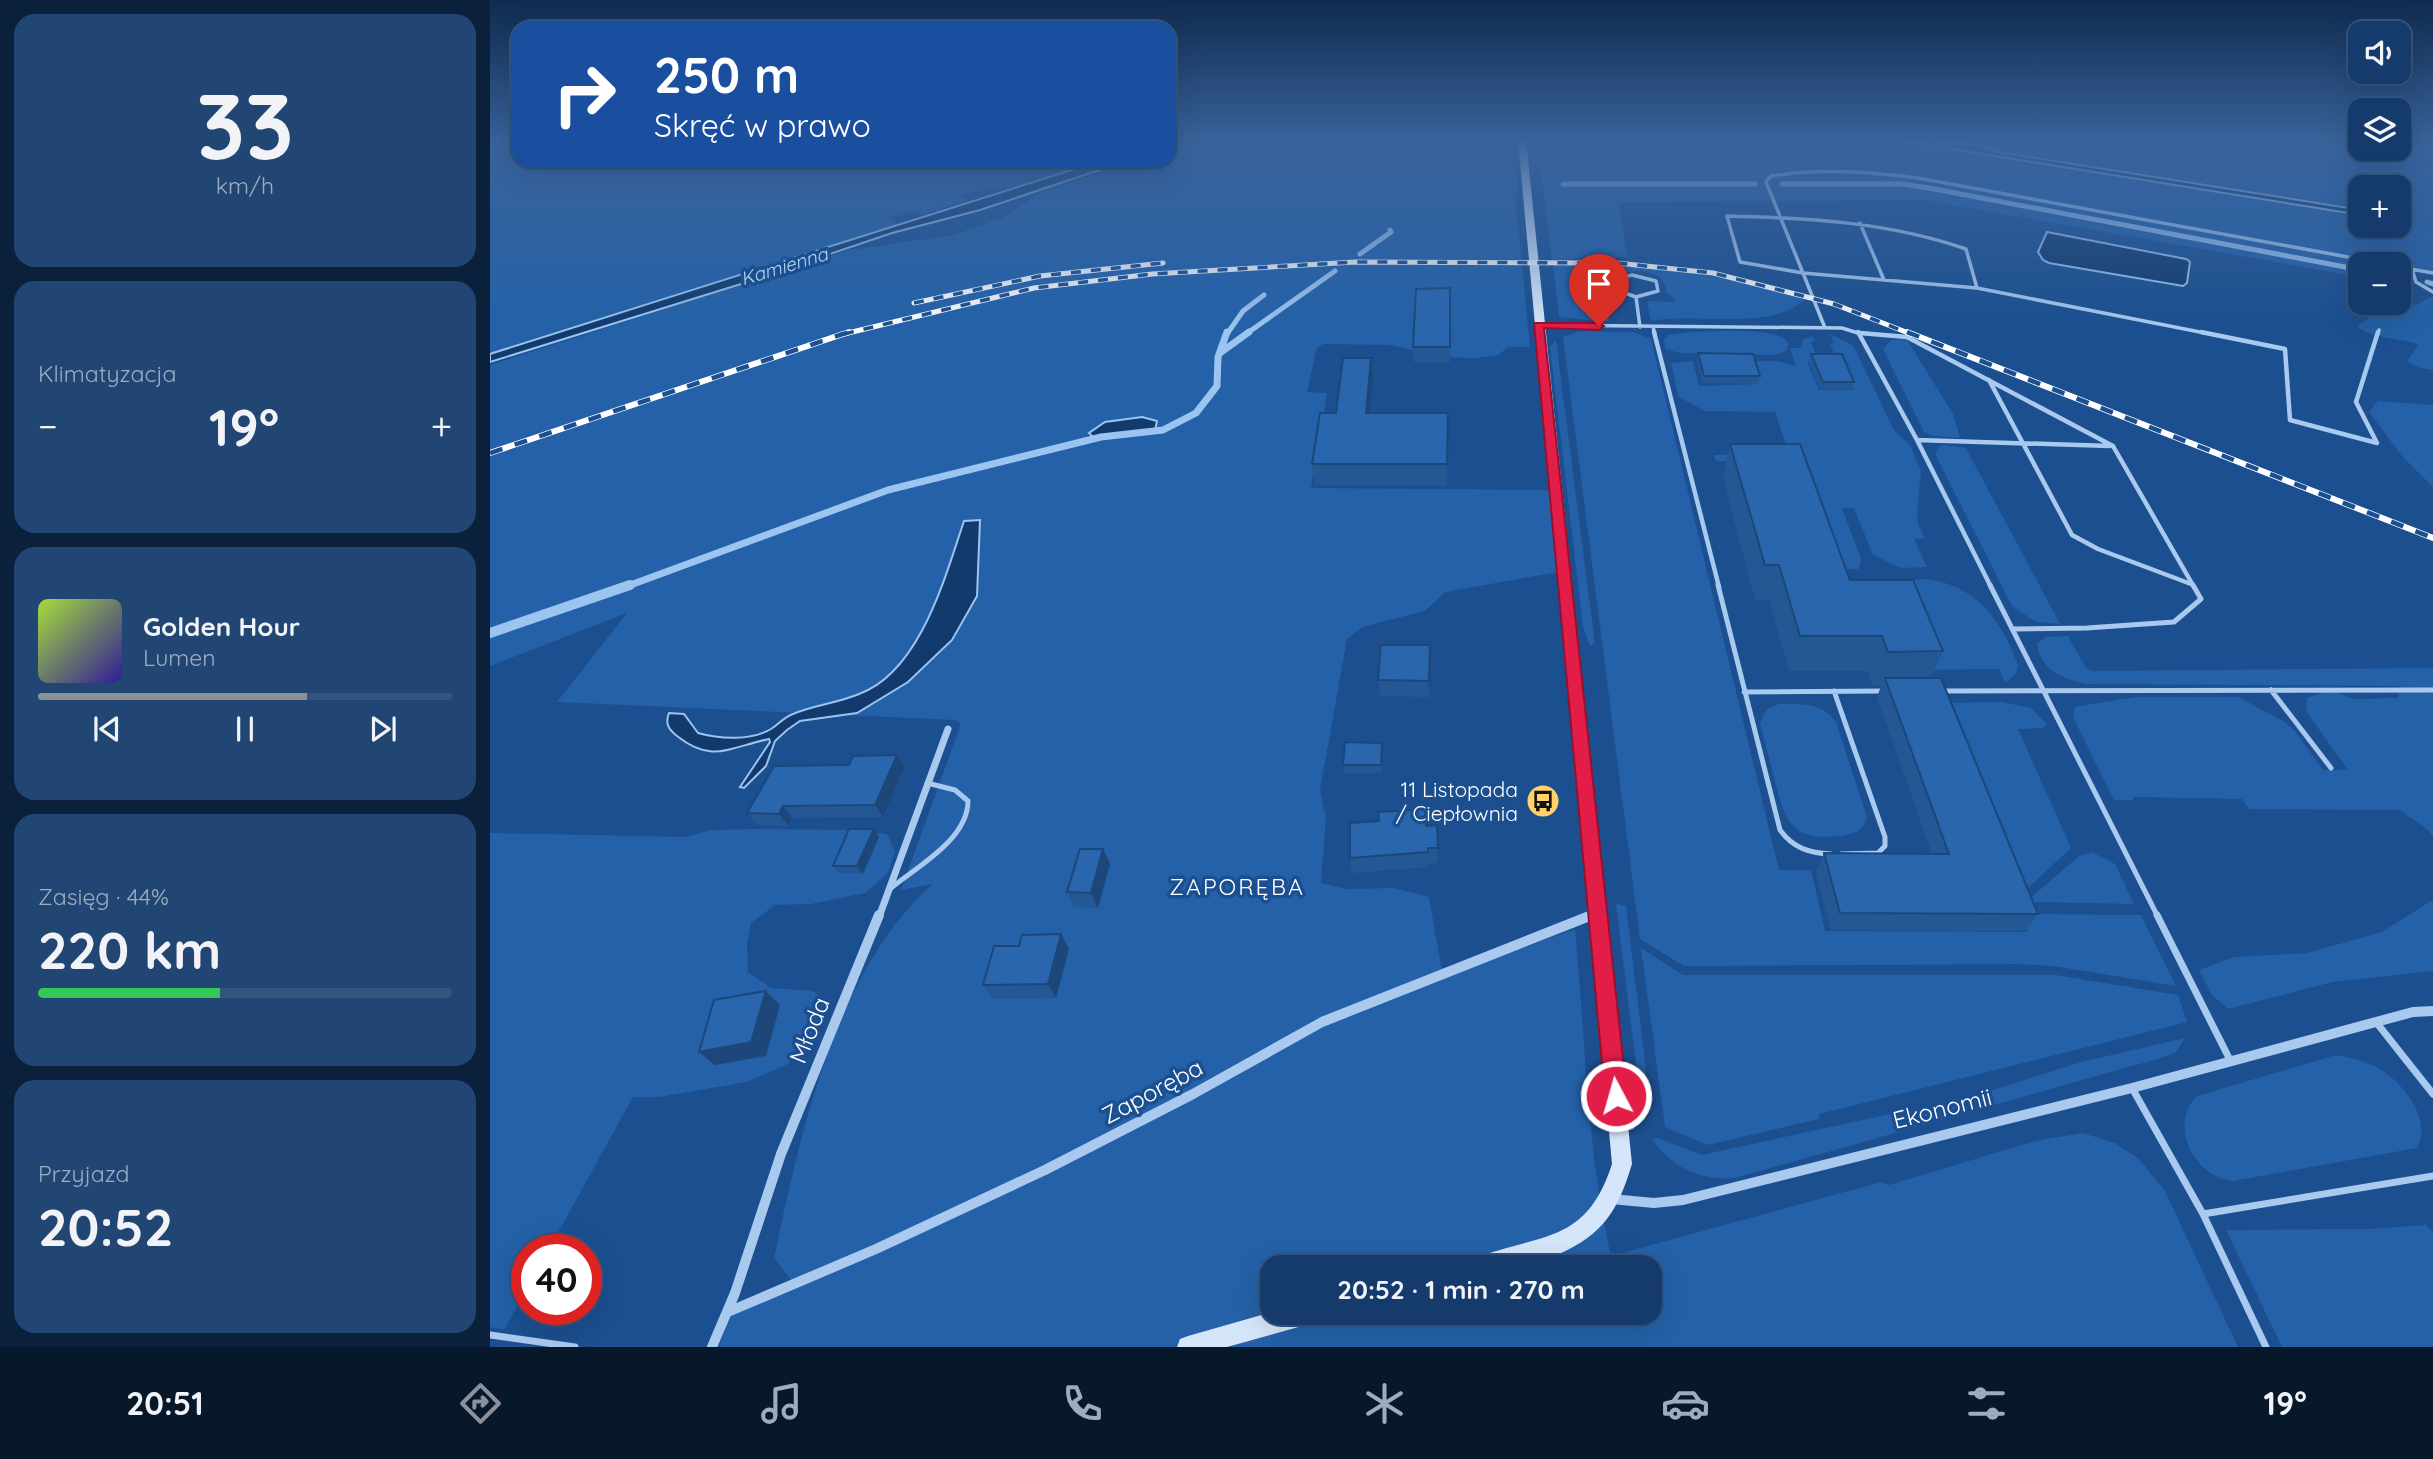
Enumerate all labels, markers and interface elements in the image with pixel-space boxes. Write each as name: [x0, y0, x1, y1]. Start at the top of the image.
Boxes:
map controls: [2348, 21, 2411, 315]
button: sound: [2348, 21, 2411, 84]
text: 250 m: [654, 44, 799, 105]
icon: right: [539, 49, 630, 140]
text: 33: [196, 68, 294, 182]
button: layers: [2348, 98, 2411, 161]
text: Skręć w prawo: [654, 105, 871, 145]
text: km/h: [216, 171, 274, 200]
button: +: [2348, 175, 2411, 238]
water label: Kamienna: [737, 241, 832, 291]
button: −: [2348, 252, 2411, 315]
pin: [1569, 254, 1629, 326]
icon: arrive: [1580, 265, 1618, 303]
text: Klimatyzacja: [38, 359, 177, 388]
text: 19°: [209, 394, 279, 459]
text: −: [38, 402, 58, 450]
text: +: [431, 402, 452, 450]
text: Golden Hour: [143, 610, 300, 643]
text: Lumen: [143, 643, 216, 672]
icon: previous: [88, 710, 126, 748]
icon: pause: [226, 710, 264, 748]
icon: next: [364, 710, 402, 748]
place label: 11 Listopada / Ciepłownia: [1396, 776, 1518, 826]
bus stop icon: 11 Listopada / Ciepłownia: [1524, 782, 1562, 820]
district label: ZAPORĘBA: [1169, 872, 1305, 901]
text: Zasięg · 44%: [38, 882, 169, 911]
text: 220 km: [38, 917, 221, 982]
street label: Młoda: [782, 992, 836, 1068]
street label: Zaporęba: [1096, 1052, 1208, 1130]
position arrow: [1579, 1059, 1653, 1133]
street label: Ekonomii: [1889, 1081, 1995, 1135]
text: Przyjazd: [38, 1159, 130, 1188]
text: 20:52: [38, 1194, 173, 1259]
speed limit sign: 40: [511, 1234, 602, 1325]
text: 20:52 · 1 min · 270 m: [1337, 1273, 1585, 1306]
icon: directions: [456, 1379, 505, 1428]
icon: music: [757, 1379, 806, 1428]
icon: phone: [1058, 1379, 1107, 1428]
icon: climate: [1360, 1379, 1409, 1428]
icon: car: [1661, 1379, 1710, 1428]
icon: filters: [1962, 1379, 2011, 1428]
text: 20:51: [126, 1383, 204, 1423]
text: 19°: [2264, 1383, 2307, 1423]

